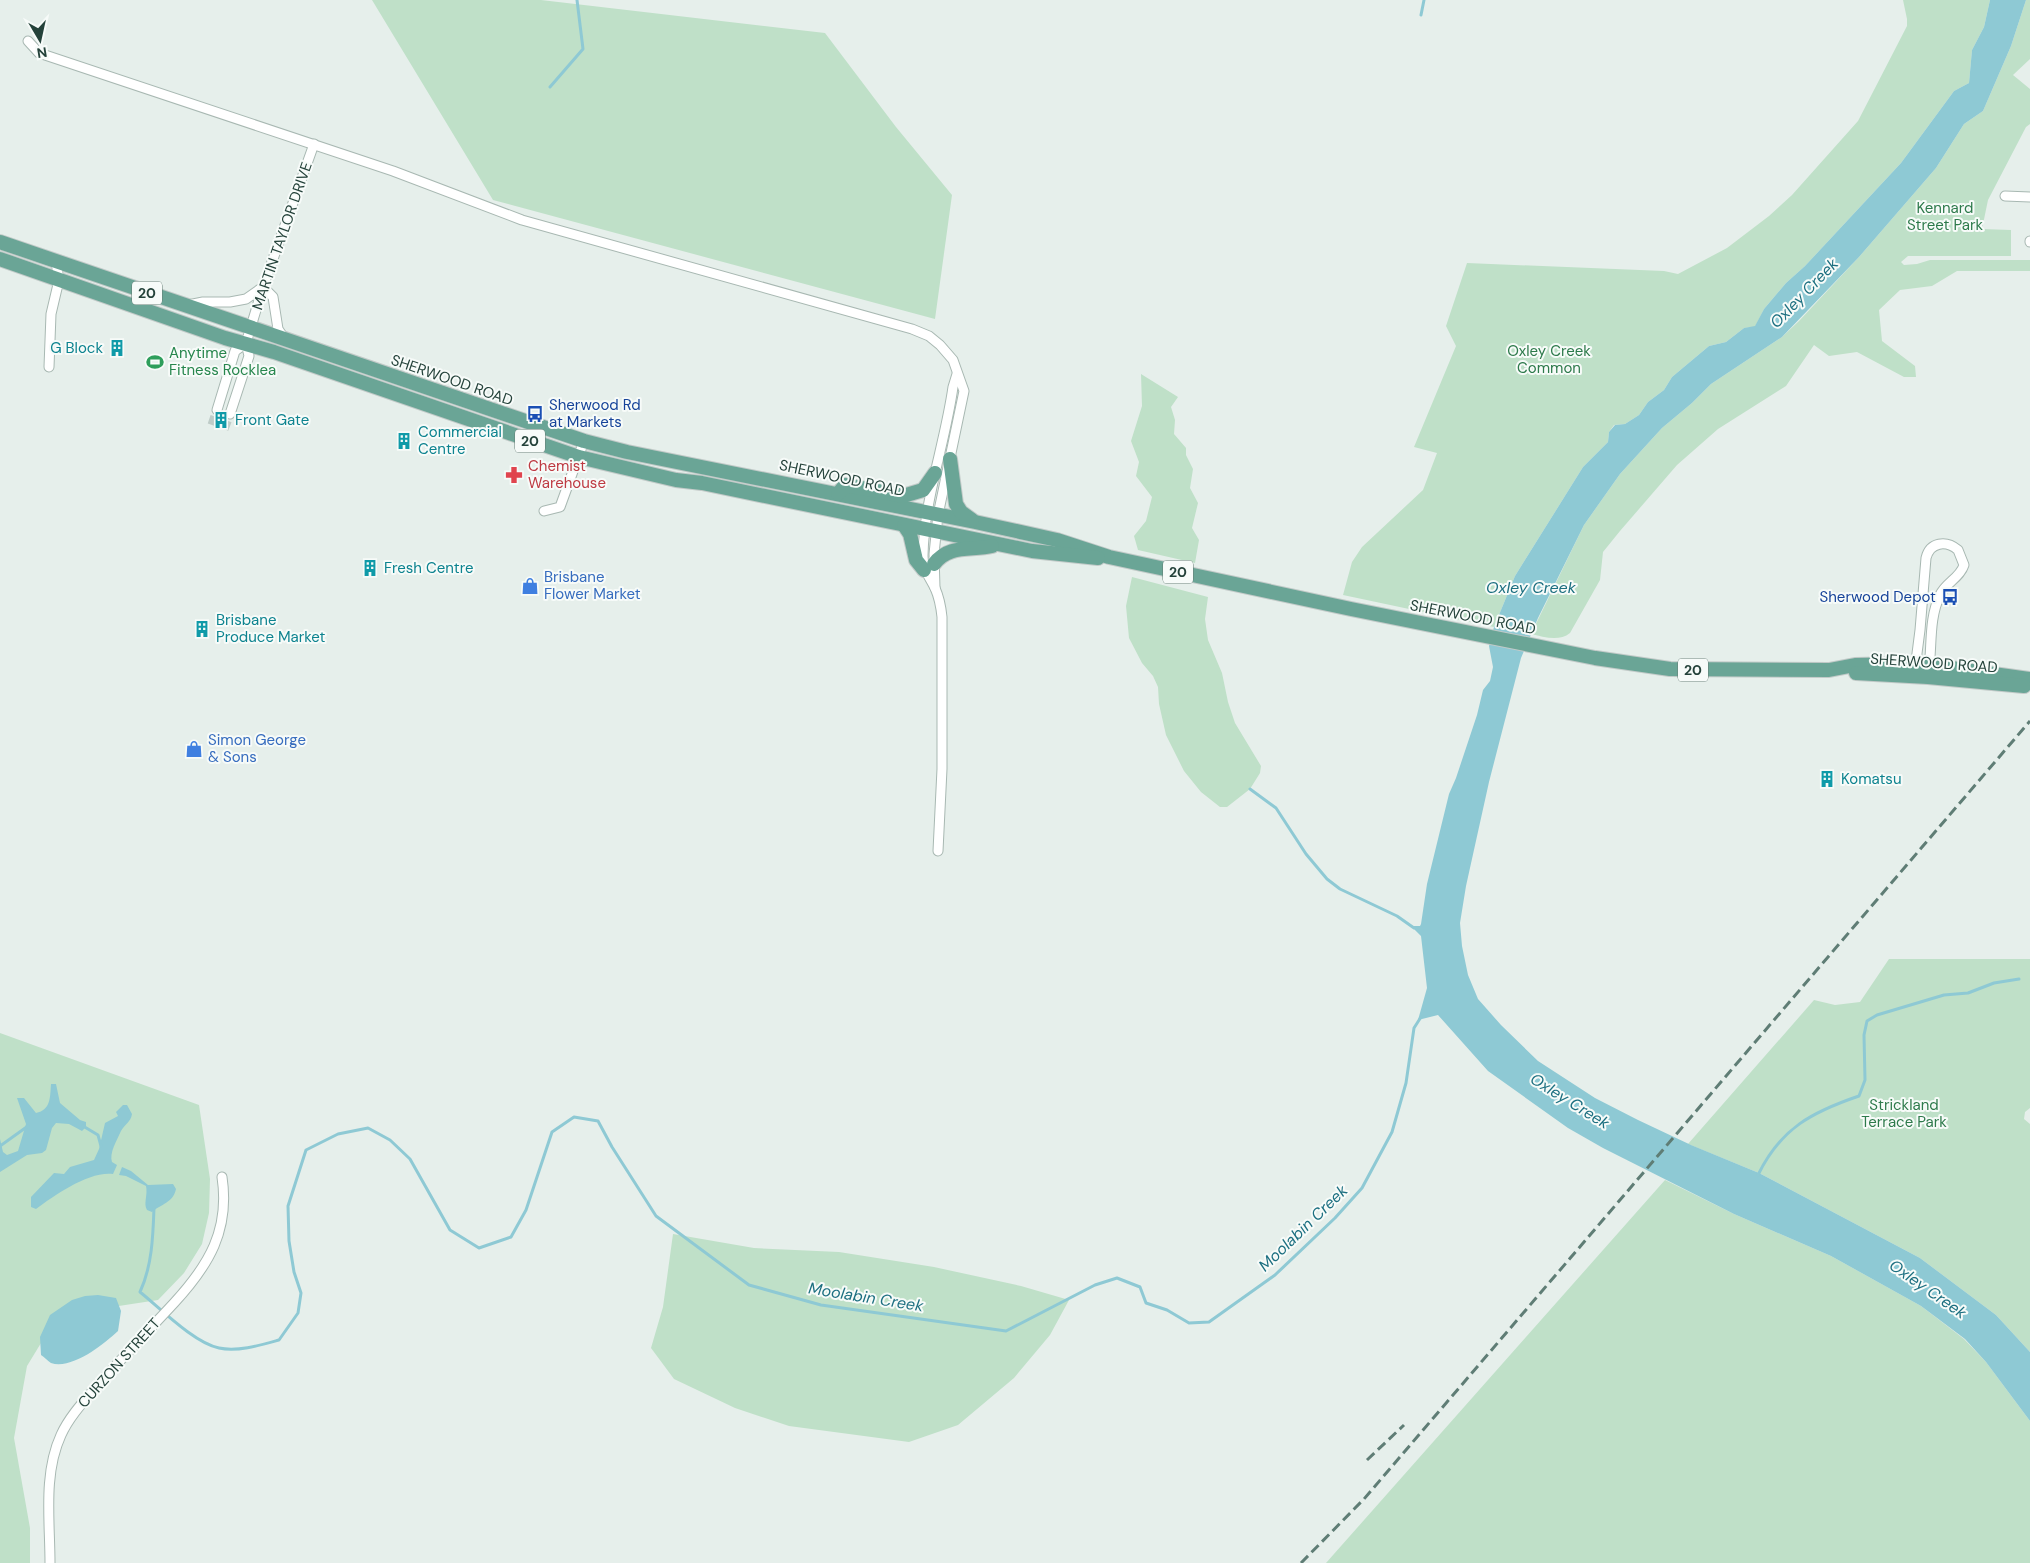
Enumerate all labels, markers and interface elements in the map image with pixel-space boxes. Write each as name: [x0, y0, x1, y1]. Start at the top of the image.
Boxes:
north arrow: [15, 15, 65, 65]
text: N: [36, 43, 48, 63]
street label: MARTIN TAYLOR DRIVE: [247, 159, 317, 313]
park label: Kennard Street Park: [1907, 198, 1983, 235]
water label: Oxley Creek: [1765, 253, 1843, 333]
road number: 20: [132, 282, 162, 304]
place label: G Block: [50, 338, 103, 358]
building icon: G Block: [107, 338, 127, 358]
park label: Oxley Creek Common: [1507, 341, 1591, 378]
place label: Anytime Fitness Rocklea: [169, 343, 276, 380]
street label: SHERWOOD ROAD: [388, 350, 516, 410]
sports icon: Anytime Fitness Rocklea: [145, 352, 165, 372]
place label: Sherwood Rd at Markets: [549, 395, 641, 432]
bus stop icon: Sherwood Rd at Markets: [525, 404, 545, 424]
building icon: Front Gate: [211, 410, 231, 430]
place label: Front Gate: [235, 410, 309, 430]
place label: Commercial Centre: [418, 422, 502, 459]
road number: 20: [515, 430, 545, 452]
building icon: Commercial Centre: [394, 431, 414, 451]
street label: SHERWOOD ROAD: [777, 455, 907, 501]
place label: Chemist Warehouse: [528, 456, 606, 493]
pharmacy icon: Chemist Warehouse: [504, 465, 524, 485]
building icon: Fresh Centre: [360, 558, 380, 578]
place label: Fresh Centre: [384, 558, 474, 578]
road number: 20: [1163, 560, 1193, 584]
place label: Brisbane Flower Market: [544, 567, 641, 604]
shop icon: Brisbane Flower Market: [520, 576, 540, 596]
water label: Oxley Creek: [1486, 577, 1577, 598]
place label: Sherwood Depot: [1820, 587, 1936, 607]
bus stop icon: Sherwood Depot: [1940, 587, 1960, 607]
street label: SHERWOOD ROAD: [1408, 595, 1538, 639]
place label: Brisbane Produce Market: [216, 610, 326, 647]
building icon: Brisbane Produce Market: [192, 619, 212, 639]
street label: SHERWOOD ROAD: [1870, 649, 1998, 677]
road number: 20: [1678, 658, 1708, 682]
place label: Simon George & Sons: [208, 730, 306, 767]
shop icon: Simon George & Sons: [184, 739, 204, 759]
building icon: Komatsu: [1817, 769, 1837, 789]
place label: Komatsu: [1841, 769, 1901, 789]
water label: Oxley Creek: [1526, 1068, 1614, 1134]
park label: Strickland Terrace Park: [1861, 1095, 1947, 1132]
water label: Moolabin Creek: [1254, 1180, 1353, 1276]
water label: Oxley Creek: [1885, 1255, 1971, 1324]
water label: Moolabin Creek: [807, 1278, 926, 1317]
street label: CURZON STREET: [73, 1314, 165, 1412]

